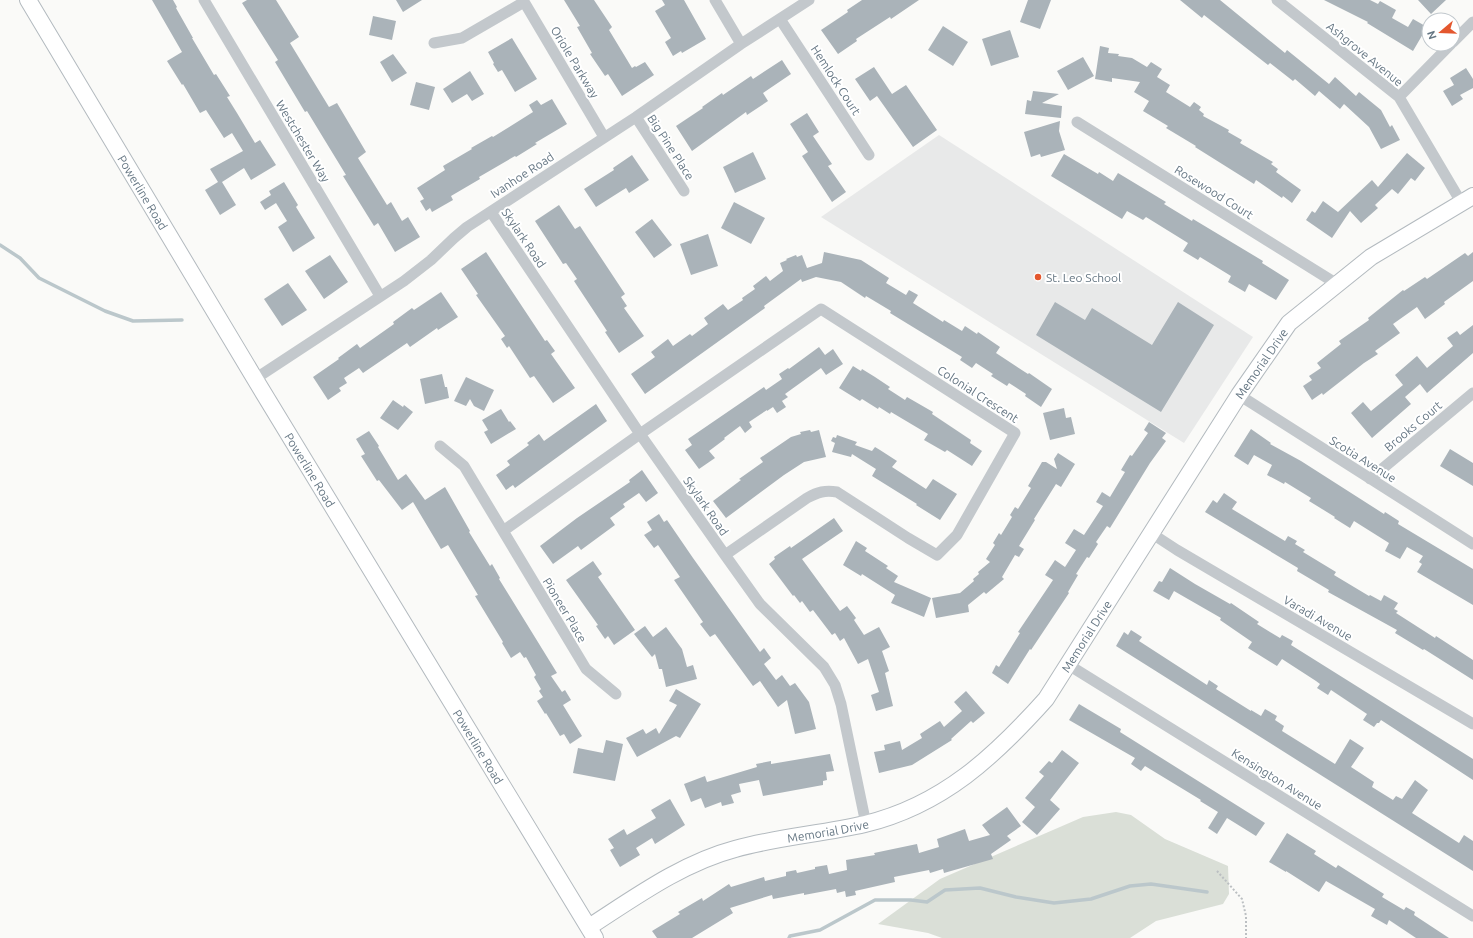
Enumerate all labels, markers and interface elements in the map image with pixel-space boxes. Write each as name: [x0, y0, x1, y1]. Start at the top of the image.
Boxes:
north arrow: [1421, 12, 1461, 52]
street label: Ashgrove Avenue: [1324, 19, 1406, 89]
street label: Oriole Parkway: [548, 24, 602, 100]
text: N: [1425, 29, 1439, 41]
street label: Hemlock Court: [809, 43, 863, 117]
street label: Westchester Way: [273, 98, 333, 184]
street label: Big Pine Place: [645, 112, 697, 182]
street label: Ivanhoe Road: [488, 150, 556, 200]
street label: Powerline Road: [116, 153, 170, 232]
street label: Rosewood Court: [1172, 163, 1256, 221]
street label: Skylark Road: [499, 206, 549, 270]
place label: St. Leo School: [1046, 271, 1121, 284]
marker: St. Leo School: [1033, 272, 1043, 282]
street label: Memorial Drive: [1232, 326, 1290, 401]
street label: Colonial Crescent: [935, 363, 1021, 425]
street label: Brooks Court: [1382, 398, 1444, 454]
street label: Powerline Road: [283, 430, 338, 509]
street label: Scotia Avenue: [1327, 433, 1399, 485]
street label: Skylark Road: [681, 474, 731, 538]
street label: Pioneer Place: [541, 575, 589, 645]
street label: Varadi Avenue: [1281, 593, 1355, 643]
street label: Memorial Drive: [1058, 598, 1114, 674]
street label: Powerline Road: [451, 707, 506, 786]
street label: Kensington Avenue: [1229, 746, 1325, 812]
street label: Memorial Drive: [786, 817, 870, 844]

